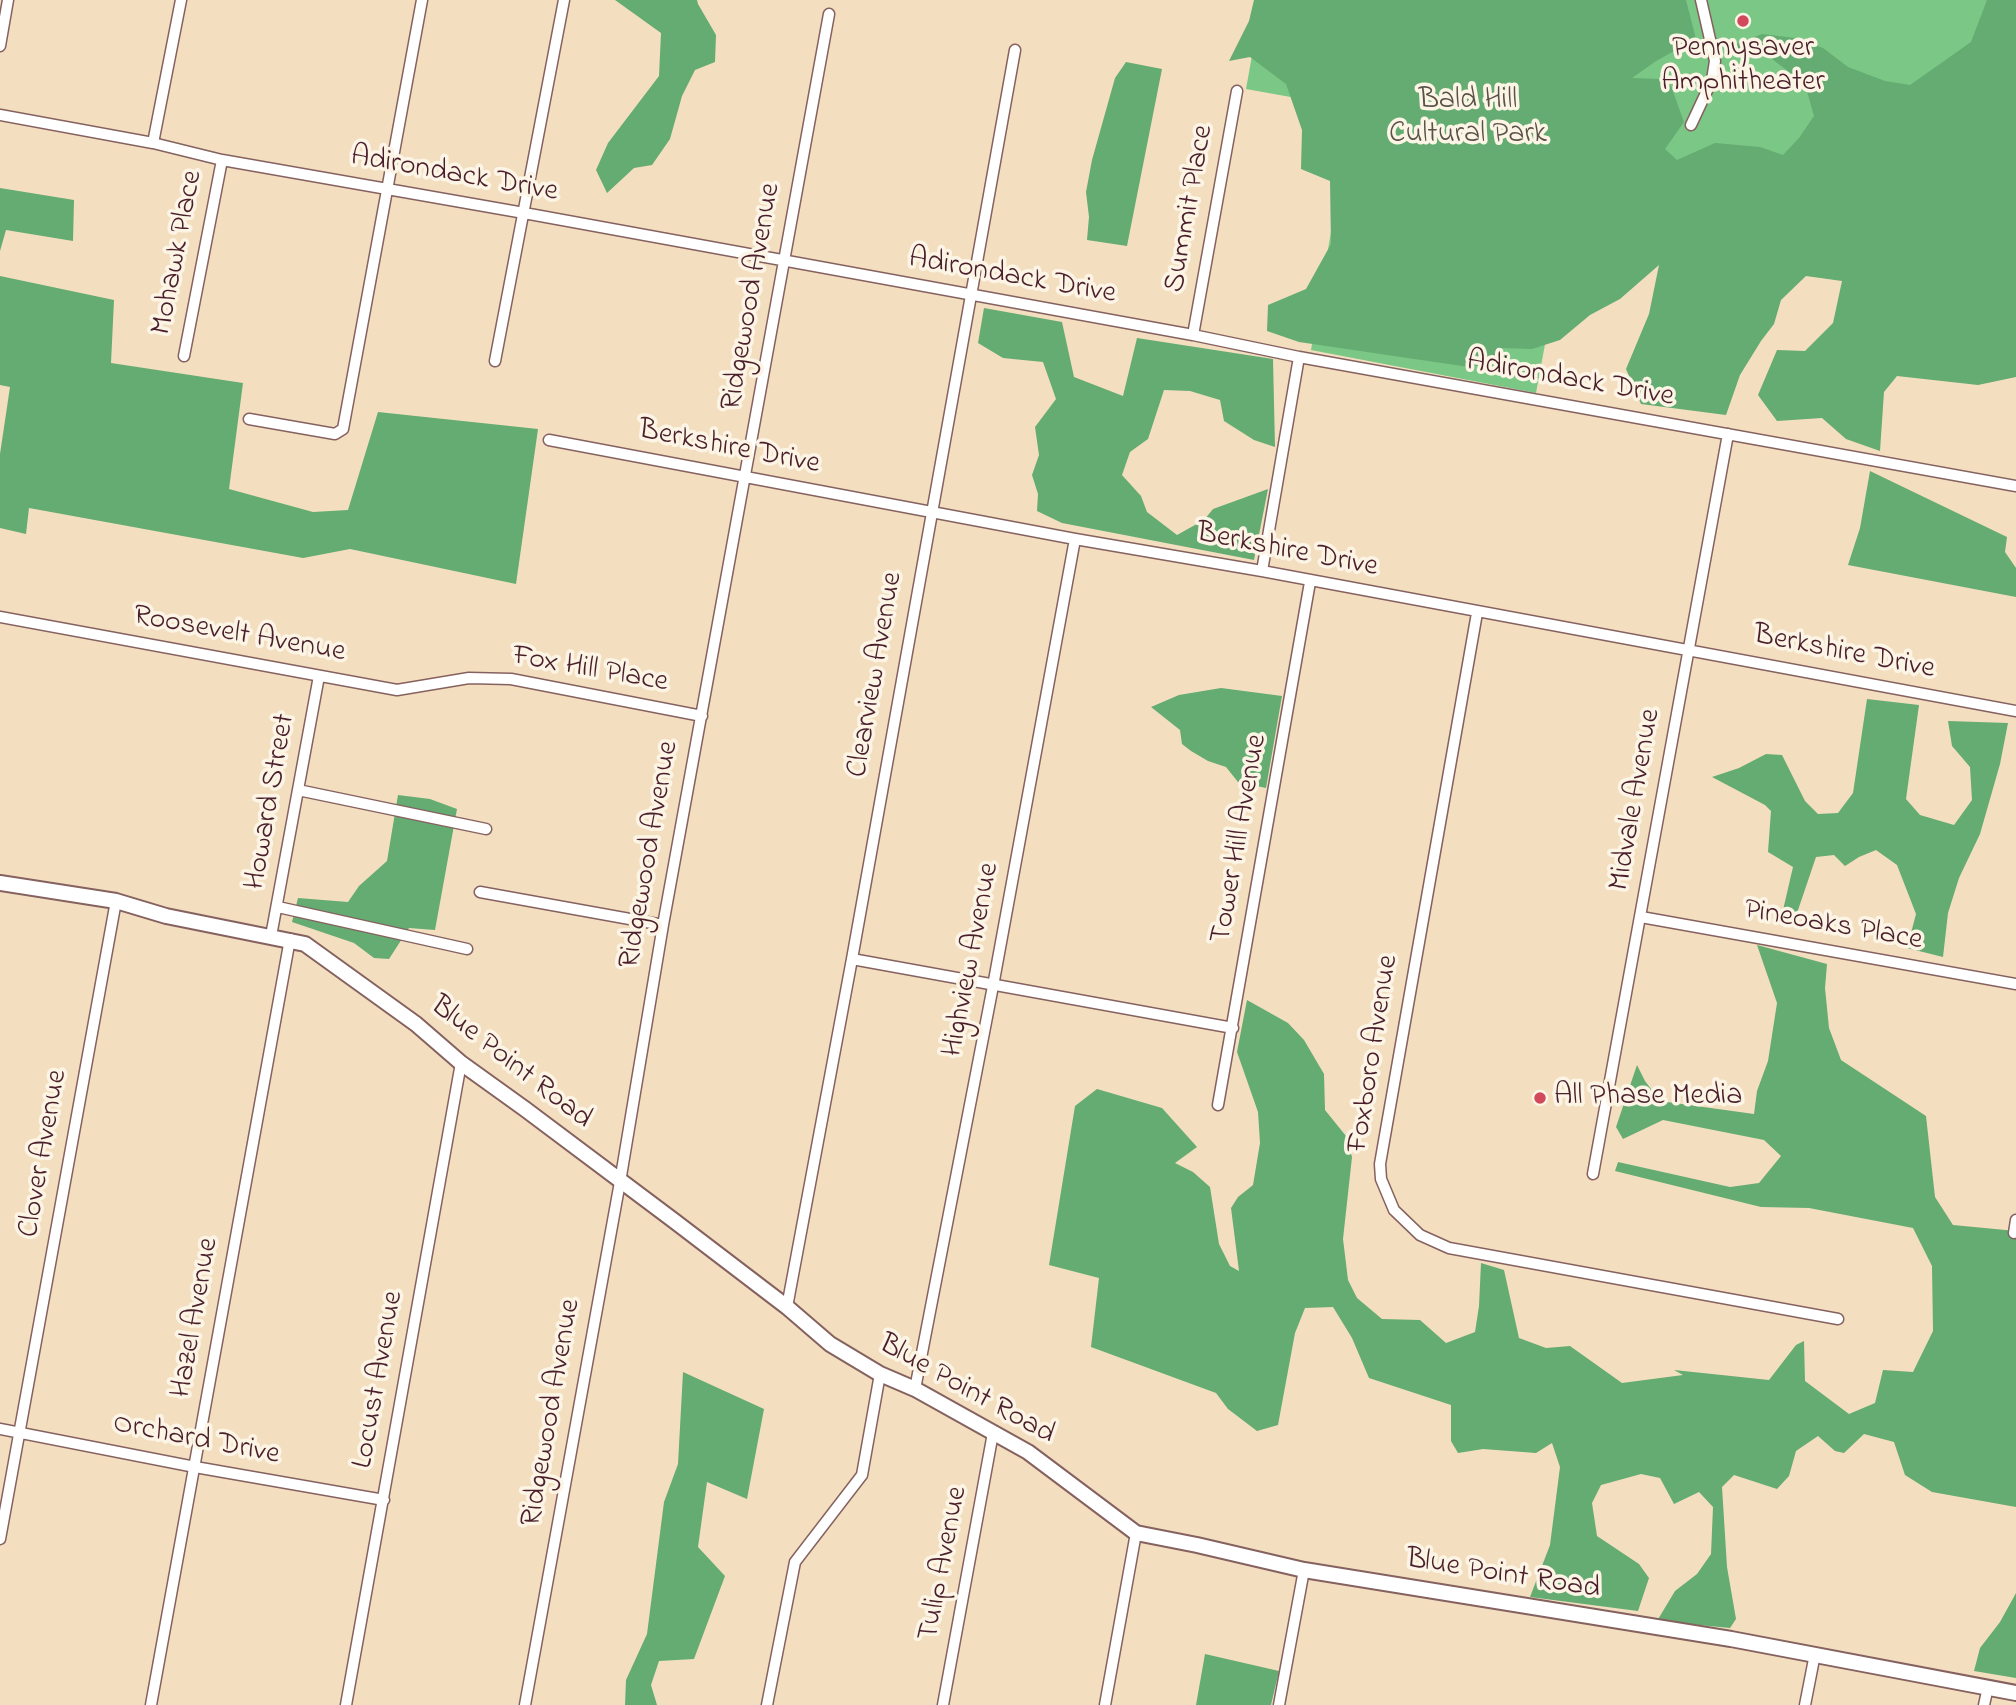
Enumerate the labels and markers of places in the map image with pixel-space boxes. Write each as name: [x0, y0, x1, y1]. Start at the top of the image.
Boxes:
marker: Pennysaver Amphitheater: [1735, 13, 1751, 29]
place label: Pennysaver Amphitheater: [1661, 32, 1825, 102]
place label: All Phase Media: [1554, 1080, 1742, 1116]
marker: All Phase Media: [1532, 1090, 1548, 1106]

